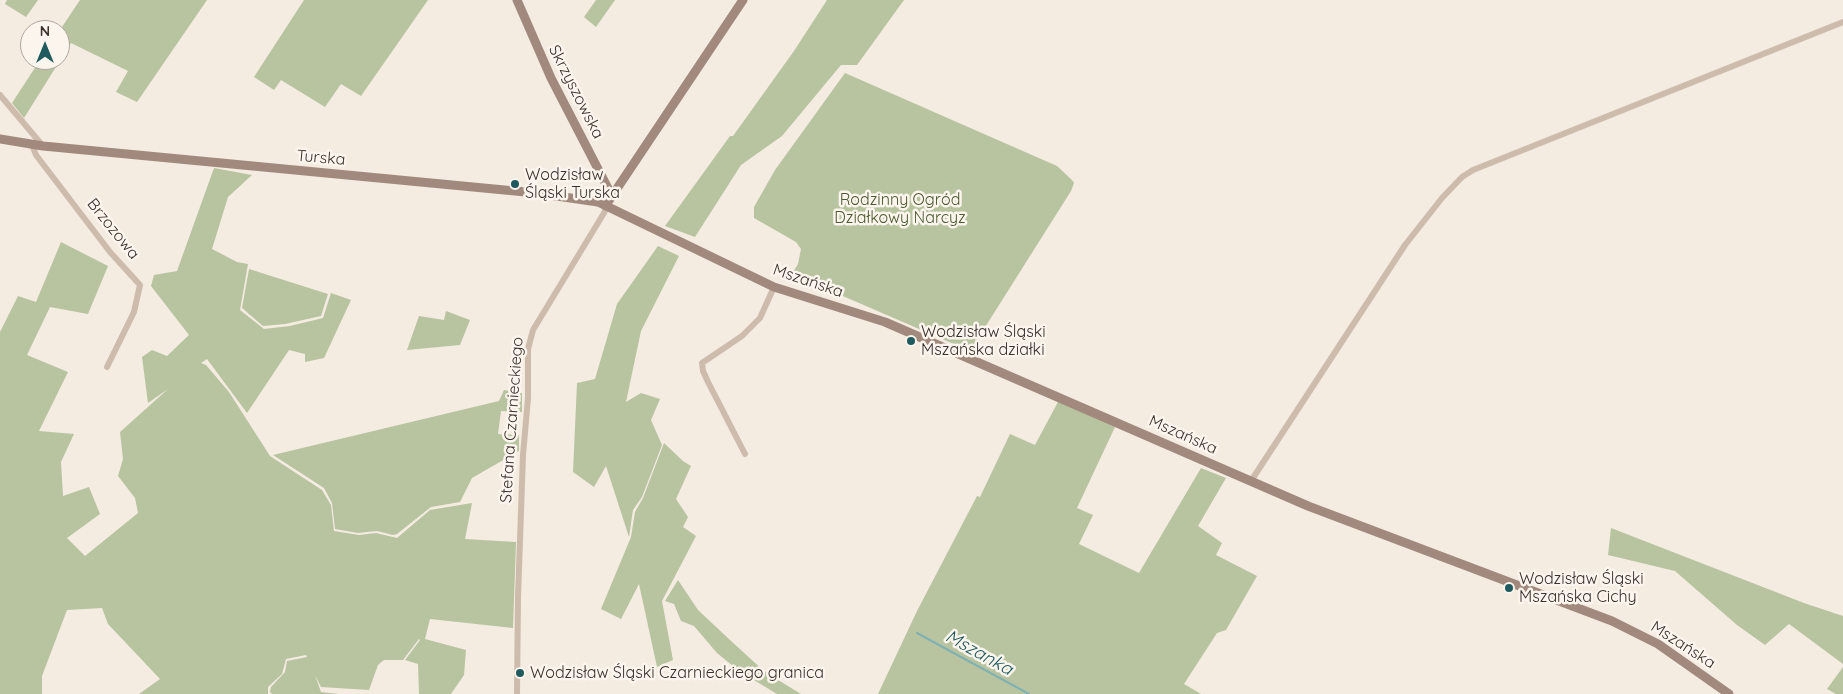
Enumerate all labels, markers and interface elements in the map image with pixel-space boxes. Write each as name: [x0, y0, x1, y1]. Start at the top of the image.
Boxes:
north arrow: [20, 20, 70, 70]
text: N: [40, 22, 50, 40]
street label: Skrzyszowska: [544, 42, 608, 142]
street label: Turska: [296, 146, 346, 170]
place label: Wodzisław Śląski Turska: [525, 165, 620, 203]
marker: Wodzisław Śląski Turska: [509, 178, 521, 190]
park label: Rodzinny Ogród Działkowy Narcyz: [834, 190, 966, 228]
street label: Brzozowa: [83, 195, 143, 263]
street label: Mszańska: [770, 260, 846, 302]
place label: Wodzisław Śląski Mszańska działki: [921, 322, 1046, 360]
marker: Wodzisław Śląski Mszańska działki: [905, 335, 917, 347]
street label: Stefana Czarnieckiego: [497, 336, 527, 504]
street label: Mszańska: [1146, 411, 1220, 459]
place label: Wodzisław Śląski Mszańska Cichy: [1519, 569, 1644, 607]
marker: Wodzisław Śląski Mszańska Cichy: [1503, 582, 1515, 594]
street label: Mszańska: [1647, 617, 1719, 673]
water label: Mszanka: [942, 626, 1016, 680]
place label: Wodzisław Śląski Czarnieckiego granica: [530, 663, 824, 683]
marker: Wodzisław Śląski Czarnieckiego granica: [514, 667, 526, 679]

